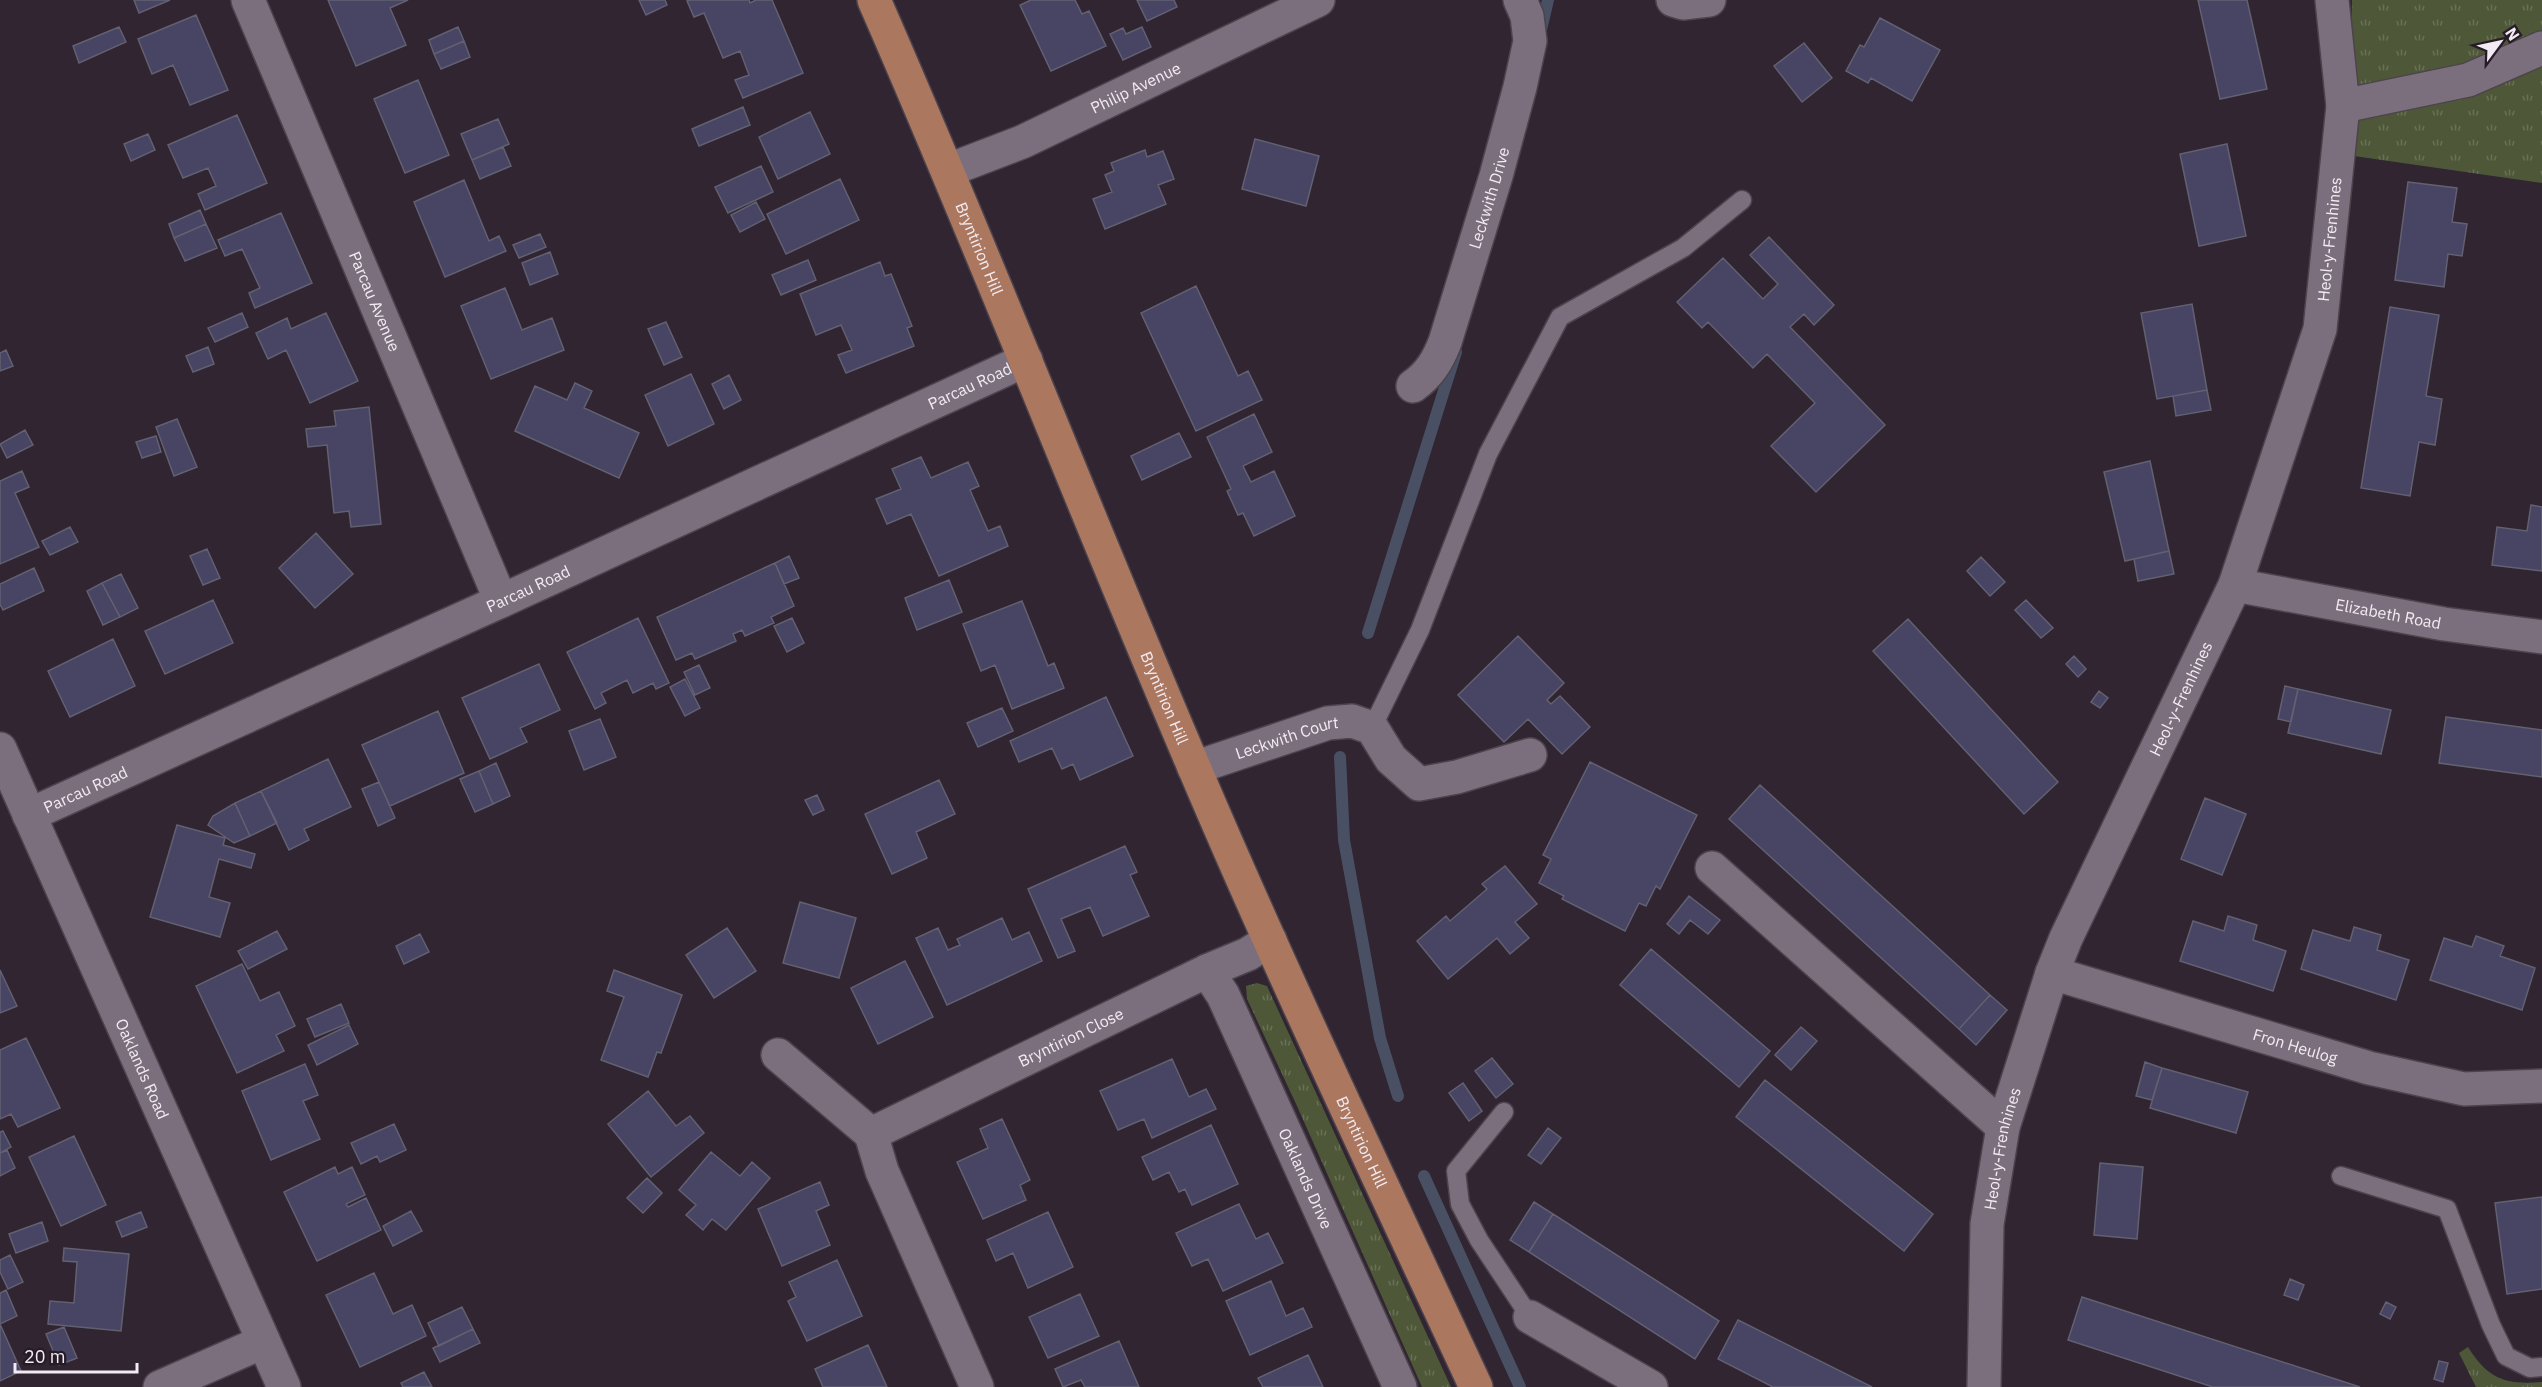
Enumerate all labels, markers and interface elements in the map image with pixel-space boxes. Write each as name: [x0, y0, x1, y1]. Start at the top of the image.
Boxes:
north arrow: [2470, 12, 2530, 72]
text: N: [2501, 24, 2524, 44]
street label: Philip Avenue: [1087, 57, 1184, 118]
street label: Leckwith Drive: [1464, 145, 1513, 251]
street label: Heol-y-Frenhines: [2313, 176, 2346, 302]
street label: Bryntirion Hill: [951, 199, 1008, 298]
street label: Parcau Avenue: [345, 248, 405, 355]
street label: Parcau Road: [925, 358, 1015, 414]
street label: Parcau Road: [483, 561, 573, 616]
street label: Elizabeth Road: [2334, 594, 2443, 633]
street label: Heol-y-Frenhines: [2145, 638, 2217, 759]
street label: Bryntirion Hill: [1136, 648, 1193, 747]
street label: Leckwith Court: [1233, 712, 1339, 763]
street label: Parcau Road: [40, 762, 131, 817]
street label: Bryntirion Close: [1015, 1003, 1127, 1071]
street label: Oaklands Road: [111, 1015, 173, 1122]
street label: Fron Heulog: [2251, 1024, 2340, 1068]
street label: Heol-y-Frenhines: [1980, 1085, 2025, 1211]
street label: Bryntirion Hill: [1332, 1093, 1392, 1191]
street label: Oaklands Drive: [1274, 1125, 1337, 1232]
scale bar: [15, 1336, 136, 1374]
text: 20 m: [24, 1345, 66, 1368]

